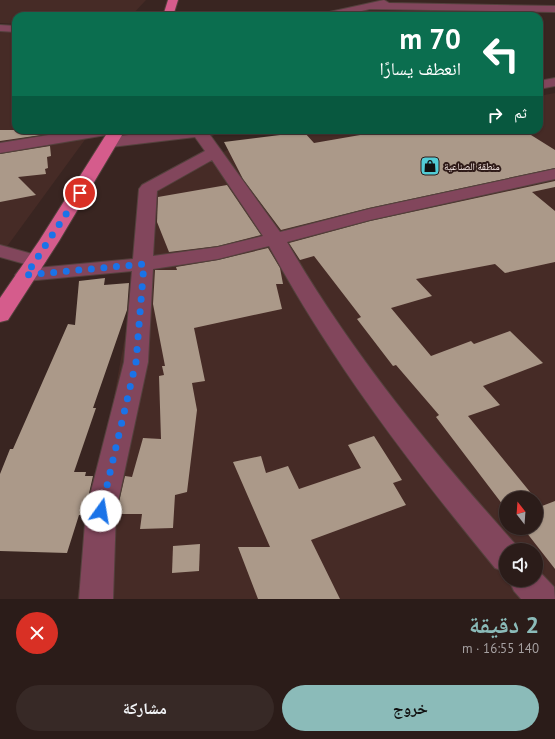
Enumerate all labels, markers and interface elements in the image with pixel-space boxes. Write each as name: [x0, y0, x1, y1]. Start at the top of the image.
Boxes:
text: 70 m: [400, 20, 461, 57]
icon: left: [475, 28, 527, 80]
text: انعطف يسارًا: [380, 57, 461, 80]
text: ثم: [514, 103, 527, 122]
icon: right: [484, 104, 506, 126]
shop icon: منطقة الصناعية: [419, 155, 441, 177]
place label: منطقة الصناعية: [444, 160, 500, 173]
pin: [63, 176, 97, 210]
icon: arrive: [69, 182, 91, 204]
position arrow: [80, 490, 122, 532]
north arrow: [499, 491, 543, 535]
map controls: [499, 491, 543, 587]
button: sound: [499, 543, 543, 587]
text: 2 دقيقة: [469, 609, 539, 640]
button: close: [16, 612, 58, 654]
text: 140 m · 16:55: [462, 640, 539, 657]
button: مشاركة: [16, 685, 274, 731]
button: خروج: [282, 685, 539, 731]

